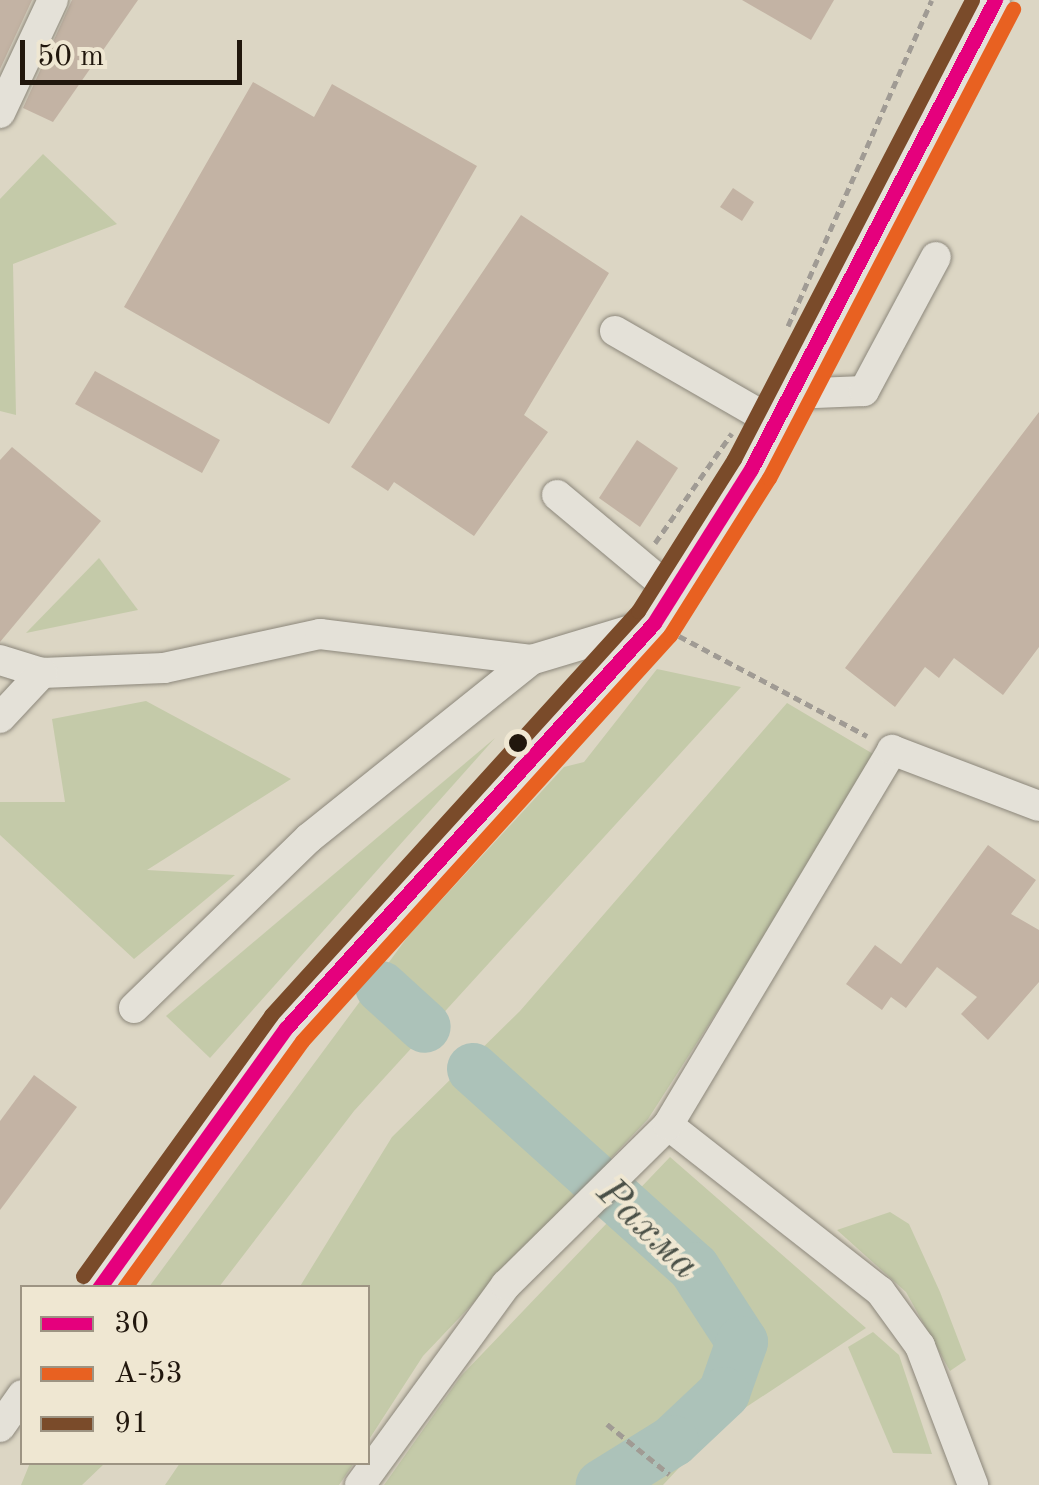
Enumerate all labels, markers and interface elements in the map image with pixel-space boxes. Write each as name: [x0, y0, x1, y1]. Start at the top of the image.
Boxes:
scale bar: [25, 20, 248, 82]
text: 50 m: [37, 42, 104, 72]
unlabelled marker: [508, 733, 528, 753]
water label: Рахма: [585, 1169, 709, 1291]
legend: [20, 1285, 370, 1465]
text: 30: [114, 1309, 149, 1339]
text: А-53: [114, 1359, 183, 1389]
text: 91: [114, 1409, 149, 1439]

